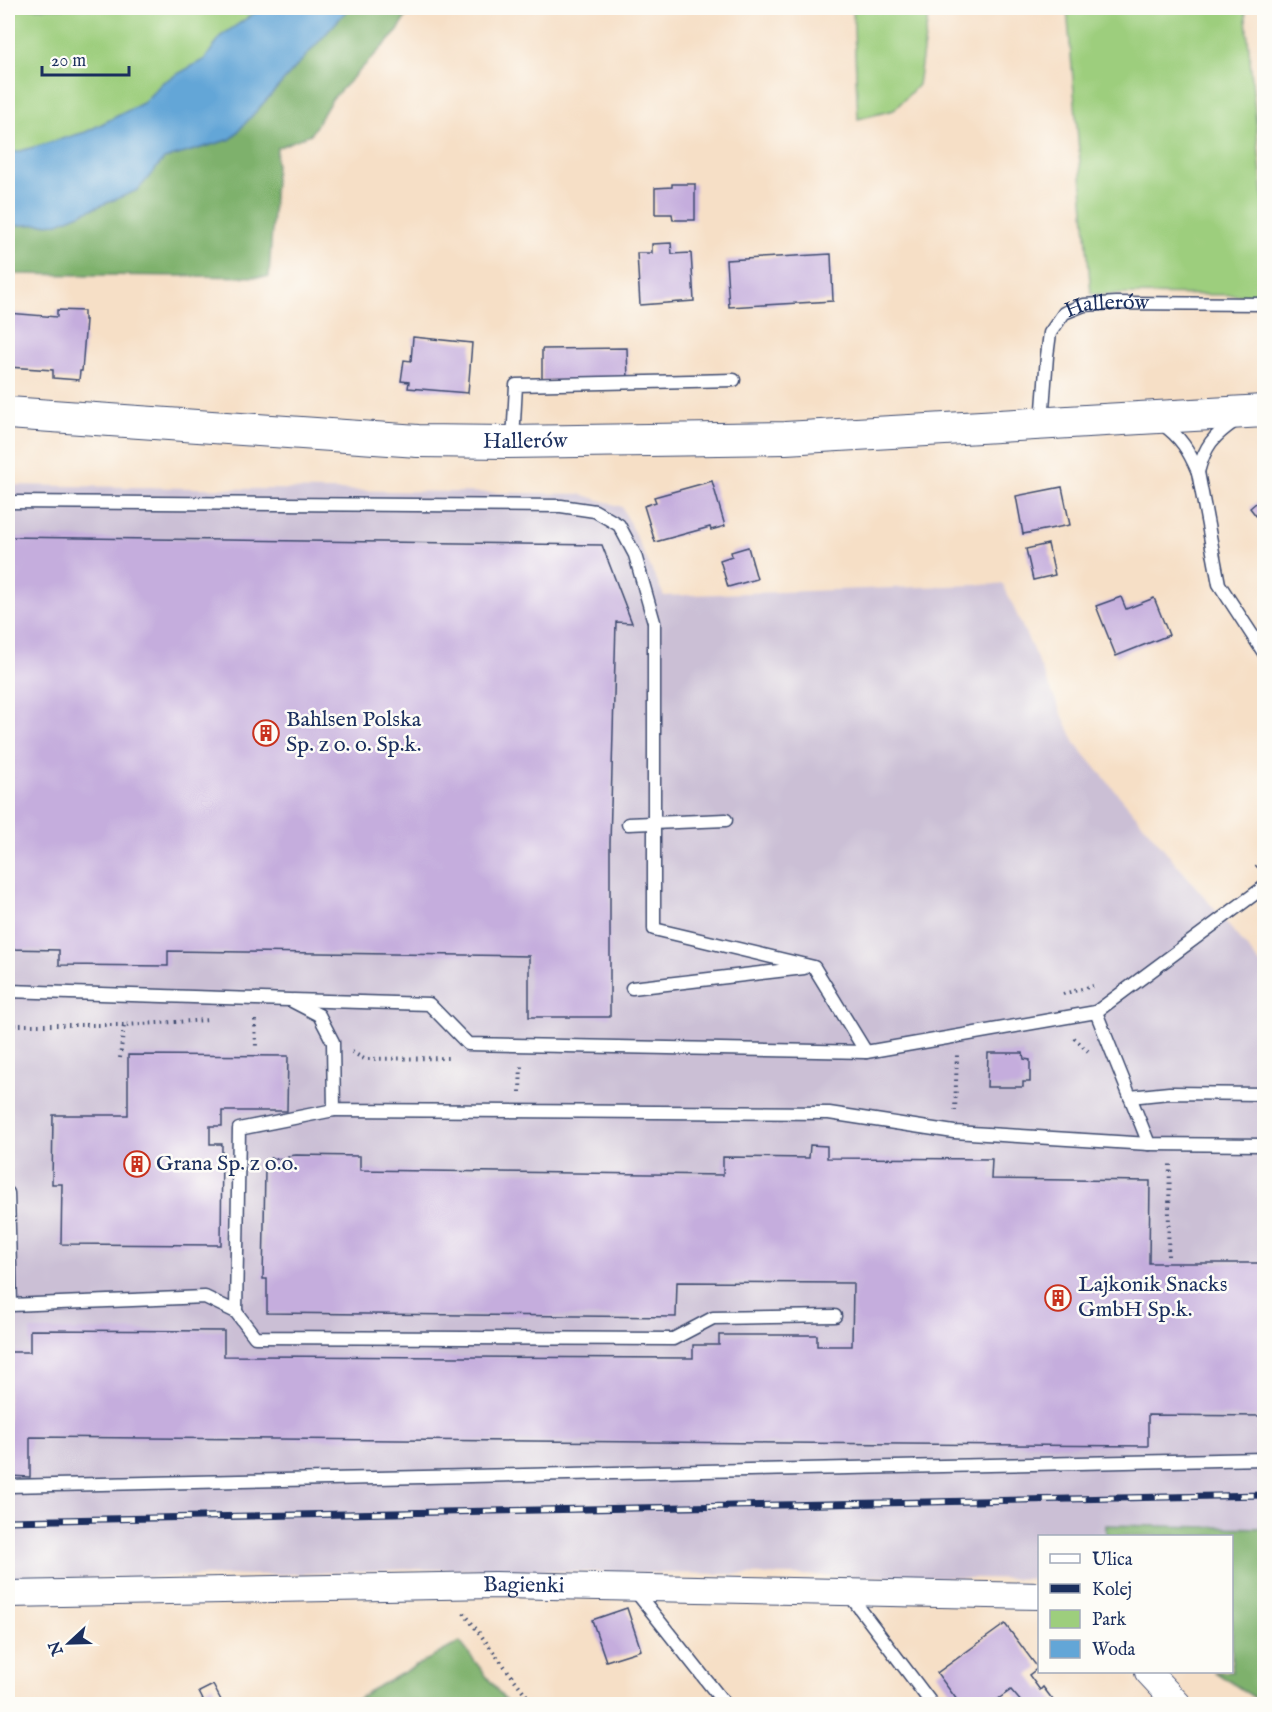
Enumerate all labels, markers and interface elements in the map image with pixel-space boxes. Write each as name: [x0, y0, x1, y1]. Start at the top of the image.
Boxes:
scale bar: [42, 39, 129, 77]
text: 20 m: [51, 50, 86, 73]
street label: Hallerów: [1061, 289, 1150, 325]
street label: Hallerów: [483, 427, 568, 456]
place label: Bahlsen Polska Sp. z o. o. Sp.k.: [286, 706, 422, 759]
building icon: Bahlsen Polska Sp. z o. o. Sp.k.: [251, 718, 281, 748]
building icon: Grana Sp. z o.o.: [122, 1149, 152, 1179]
place label: Grana Sp. z o.o.: [156, 1150, 298, 1178]
place label: Lajkonik Snacks GmbH Sp.k.: [1078, 1271, 1227, 1324]
building icon: Lajkonik Snacks GmbH Sp.k.: [1043, 1283, 1073, 1313]
legend: [1038, 1535, 1233, 1673]
text: Ulica: [1092, 1549, 1133, 1572]
street label: Bagienki: [483, 1571, 565, 1600]
text: Kolej: [1092, 1579, 1132, 1602]
text: Park: [1092, 1609, 1127, 1632]
north arrow: [39, 1613, 99, 1673]
text: N: [45, 1638, 69, 1659]
text: Woda: [1092, 1639, 1136, 1662]

